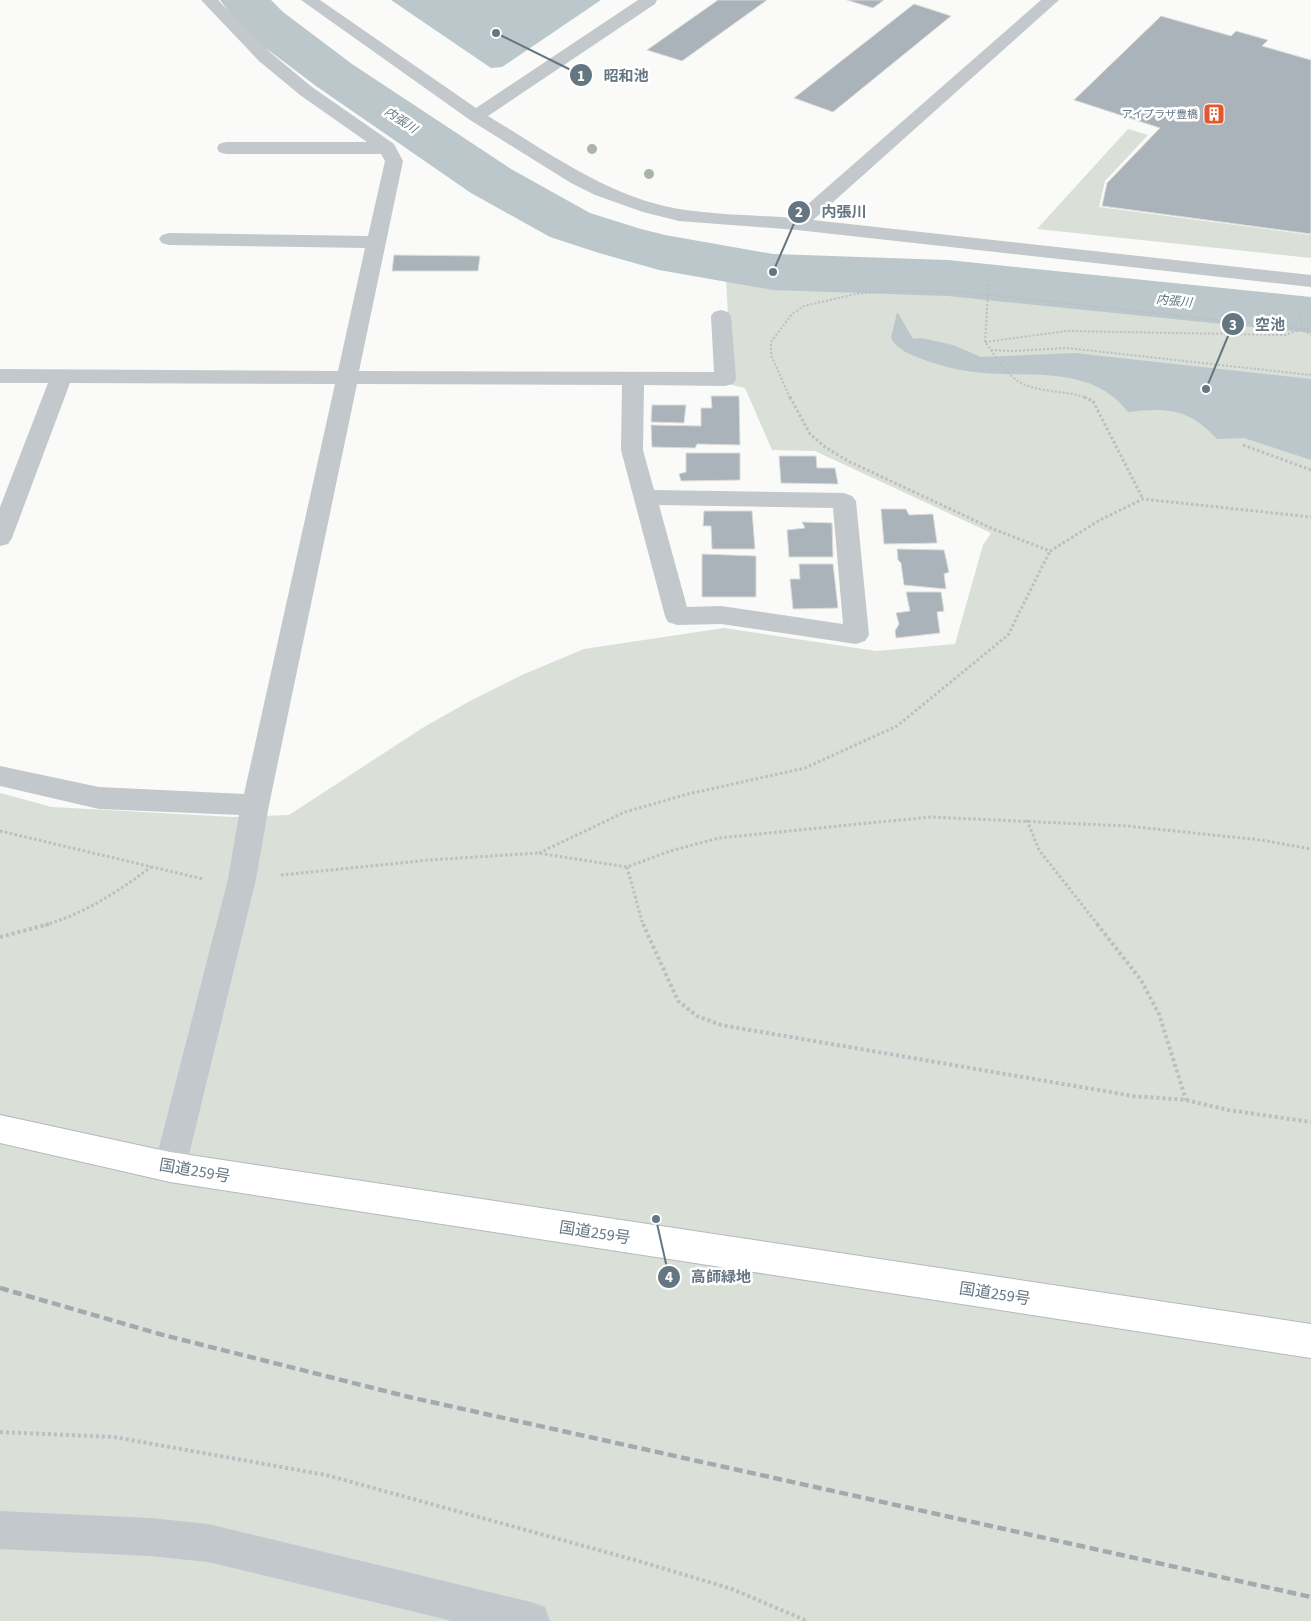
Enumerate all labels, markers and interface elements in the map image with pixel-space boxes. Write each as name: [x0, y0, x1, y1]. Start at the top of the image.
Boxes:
callout: 昭和池: [569, 60, 659, 90]
text: 1: [577, 66, 585, 87]
text: 昭和池: [603, 66, 649, 87]
building icon: アイプラザ豊橋: [1202, 102, 1226, 126]
water label: 内張川: [381, 103, 422, 139]
place label: アイプラザ豊橋: [1122, 107, 1198, 122]
callout: 内張川: [786, 197, 876, 227]
text: 2: [795, 202, 803, 223]
text: 内張川: [821, 202, 867, 223]
water label: 内張川: [1155, 291, 1195, 312]
callout: 空池: [1220, 309, 1295, 339]
text: 3: [1229, 315, 1237, 336]
text: 空池: [1255, 315, 1285, 336]
street label: 国道259号: [158, 1154, 232, 1188]
street label: 国道259号: [558, 1217, 632, 1249]
callout: 高師緑地: [656, 1262, 761, 1292]
text: 4: [665, 1267, 673, 1288]
text: 高師緑地: [691, 1267, 751, 1288]
street label: 国道259号: [958, 1278, 1032, 1310]

